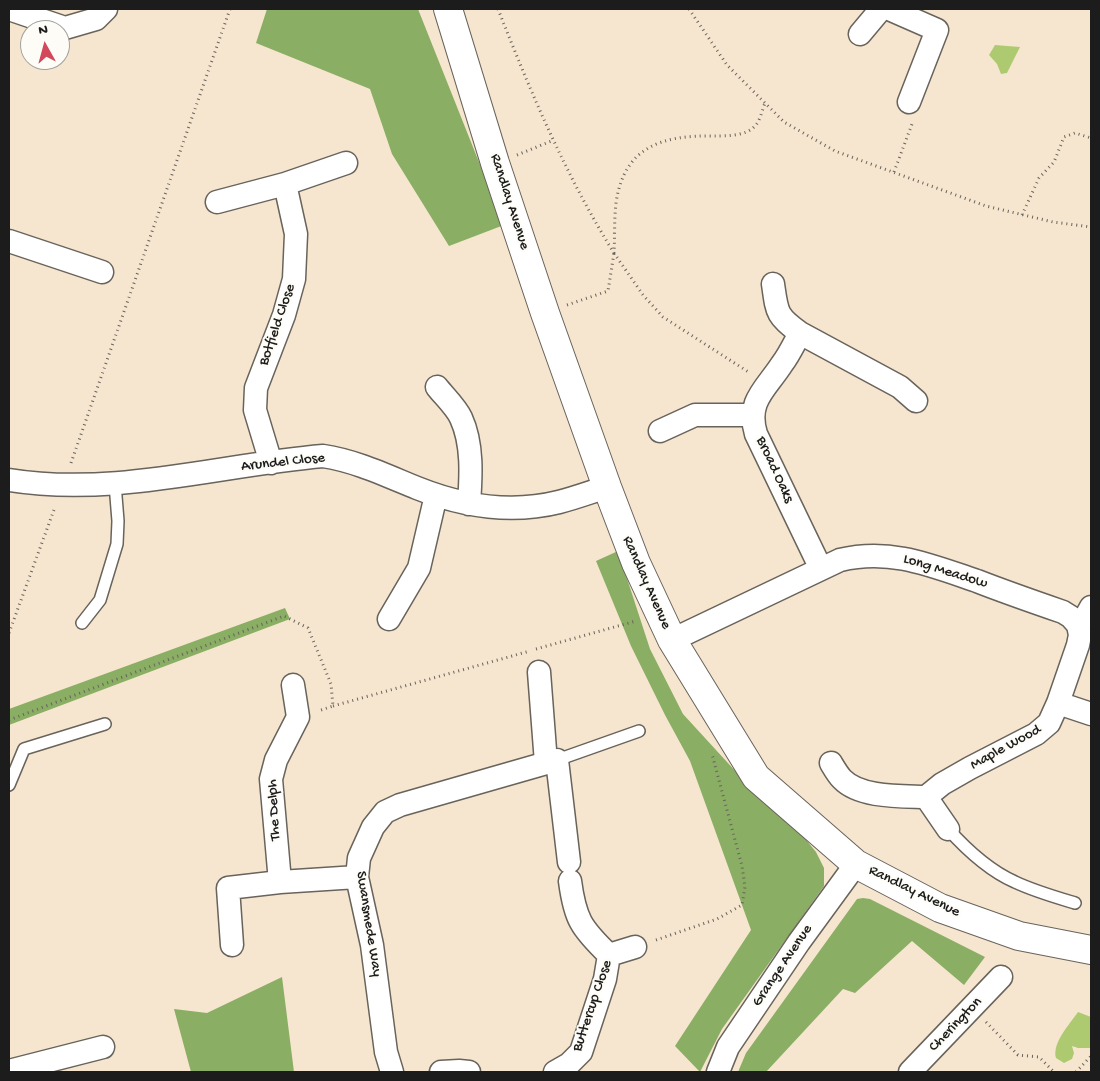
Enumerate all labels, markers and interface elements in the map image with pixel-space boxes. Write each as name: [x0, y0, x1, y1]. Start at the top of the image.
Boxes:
north arrow: [20, 20, 70, 70]
text: N: [38, 22, 49, 40]
street label: Randlay Avenue: [485, 152, 533, 252]
street label: Botfield Close: [256, 282, 300, 368]
street label: Broad Oaks: [751, 434, 797, 506]
street label: Arundel Close: [240, 450, 326, 476]
street label: Randlay Avenue: [617, 534, 675, 632]
street label: Long Meadow: [901, 551, 989, 593]
street label: Maple Wood: [968, 721, 1044, 775]
street label: The Delph: [264, 779, 286, 841]
street label: Randlay Avenue: [865, 862, 963, 922]
street label: Swansmede Way: [351, 870, 385, 978]
street label: Grange Avenue: [749, 922, 817, 1010]
street label: Buttercup Close: [569, 958, 617, 1054]
street label: Cherington: [925, 994, 987, 1056]

